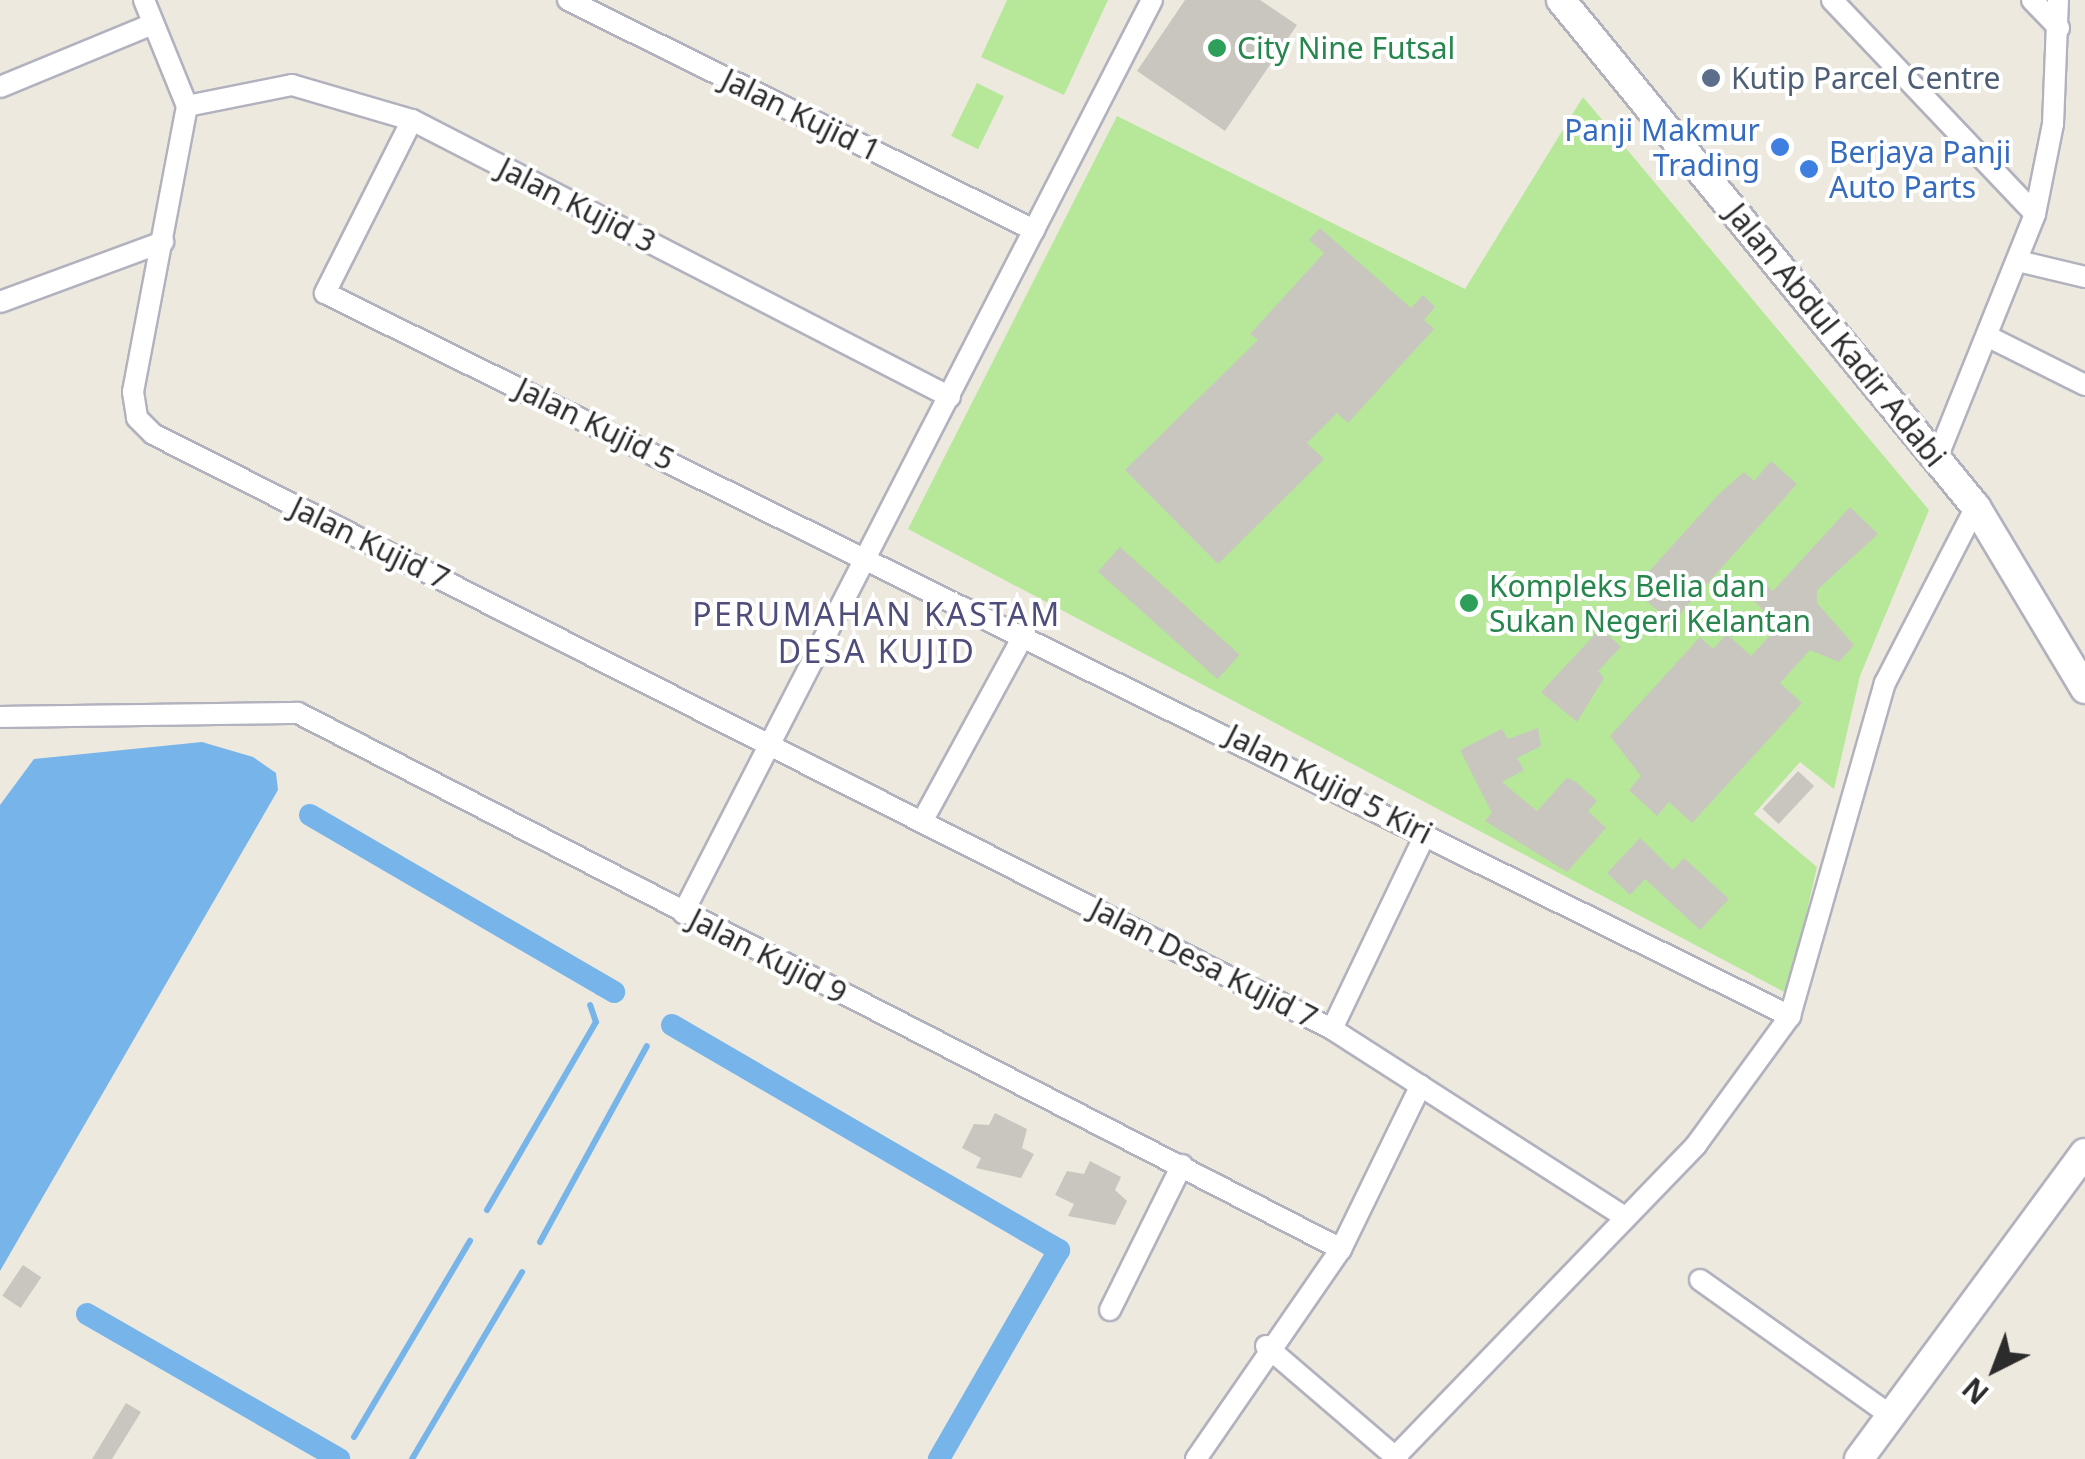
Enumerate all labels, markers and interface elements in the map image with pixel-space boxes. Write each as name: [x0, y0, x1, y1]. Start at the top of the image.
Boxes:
place label: City Nine Futsal: [1237, 30, 1455, 66]
marker: City Nine Futsal: [1206, 37, 1228, 59]
place label: Kutip Parcel Centre: [1731, 60, 2001, 96]
street label: Jalan Kujid 1: [716, 61, 886, 169]
marker: Kutip Parcel Centre: [1700, 67, 1722, 89]
place label: Panji Makmur Trading: [1564, 112, 1760, 182]
place label: Berjaya Panji Auto Parts: [1829, 134, 2011, 204]
marker: Panji Makmur Trading: [1769, 136, 1791, 158]
street label: Jalan Kujid 3: [492, 150, 662, 260]
marker: Berjaya Panji Auto Parts: [1798, 158, 1820, 180]
street label: Jalan Abdul Kadir Adabi: [1719, 196, 1953, 474]
street label: Jalan Kujid 5: [510, 370, 680, 478]
street label: Jalan Kujid 7: [285, 489, 455, 597]
place label: Kompleks Belia dan Sukan Negeri Kelantan: [1489, 568, 1811, 638]
marker: Kompleks Belia dan Sukan Negeri Kelantan: [1458, 592, 1480, 614]
district label: PERUMAHAN KASTAM DESA KUJID: [692, 596, 1062, 671]
street label: Jalan Kujid 5 Kiri: [1220, 717, 1438, 851]
street label: Jalan Desa Kujid 7: [1085, 890, 1323, 1036]
street label: Jalan Kujid 9: [683, 901, 853, 1011]
north arrow: [1945, 1319, 2045, 1419]
text: N: [1954, 1370, 1996, 1413]

